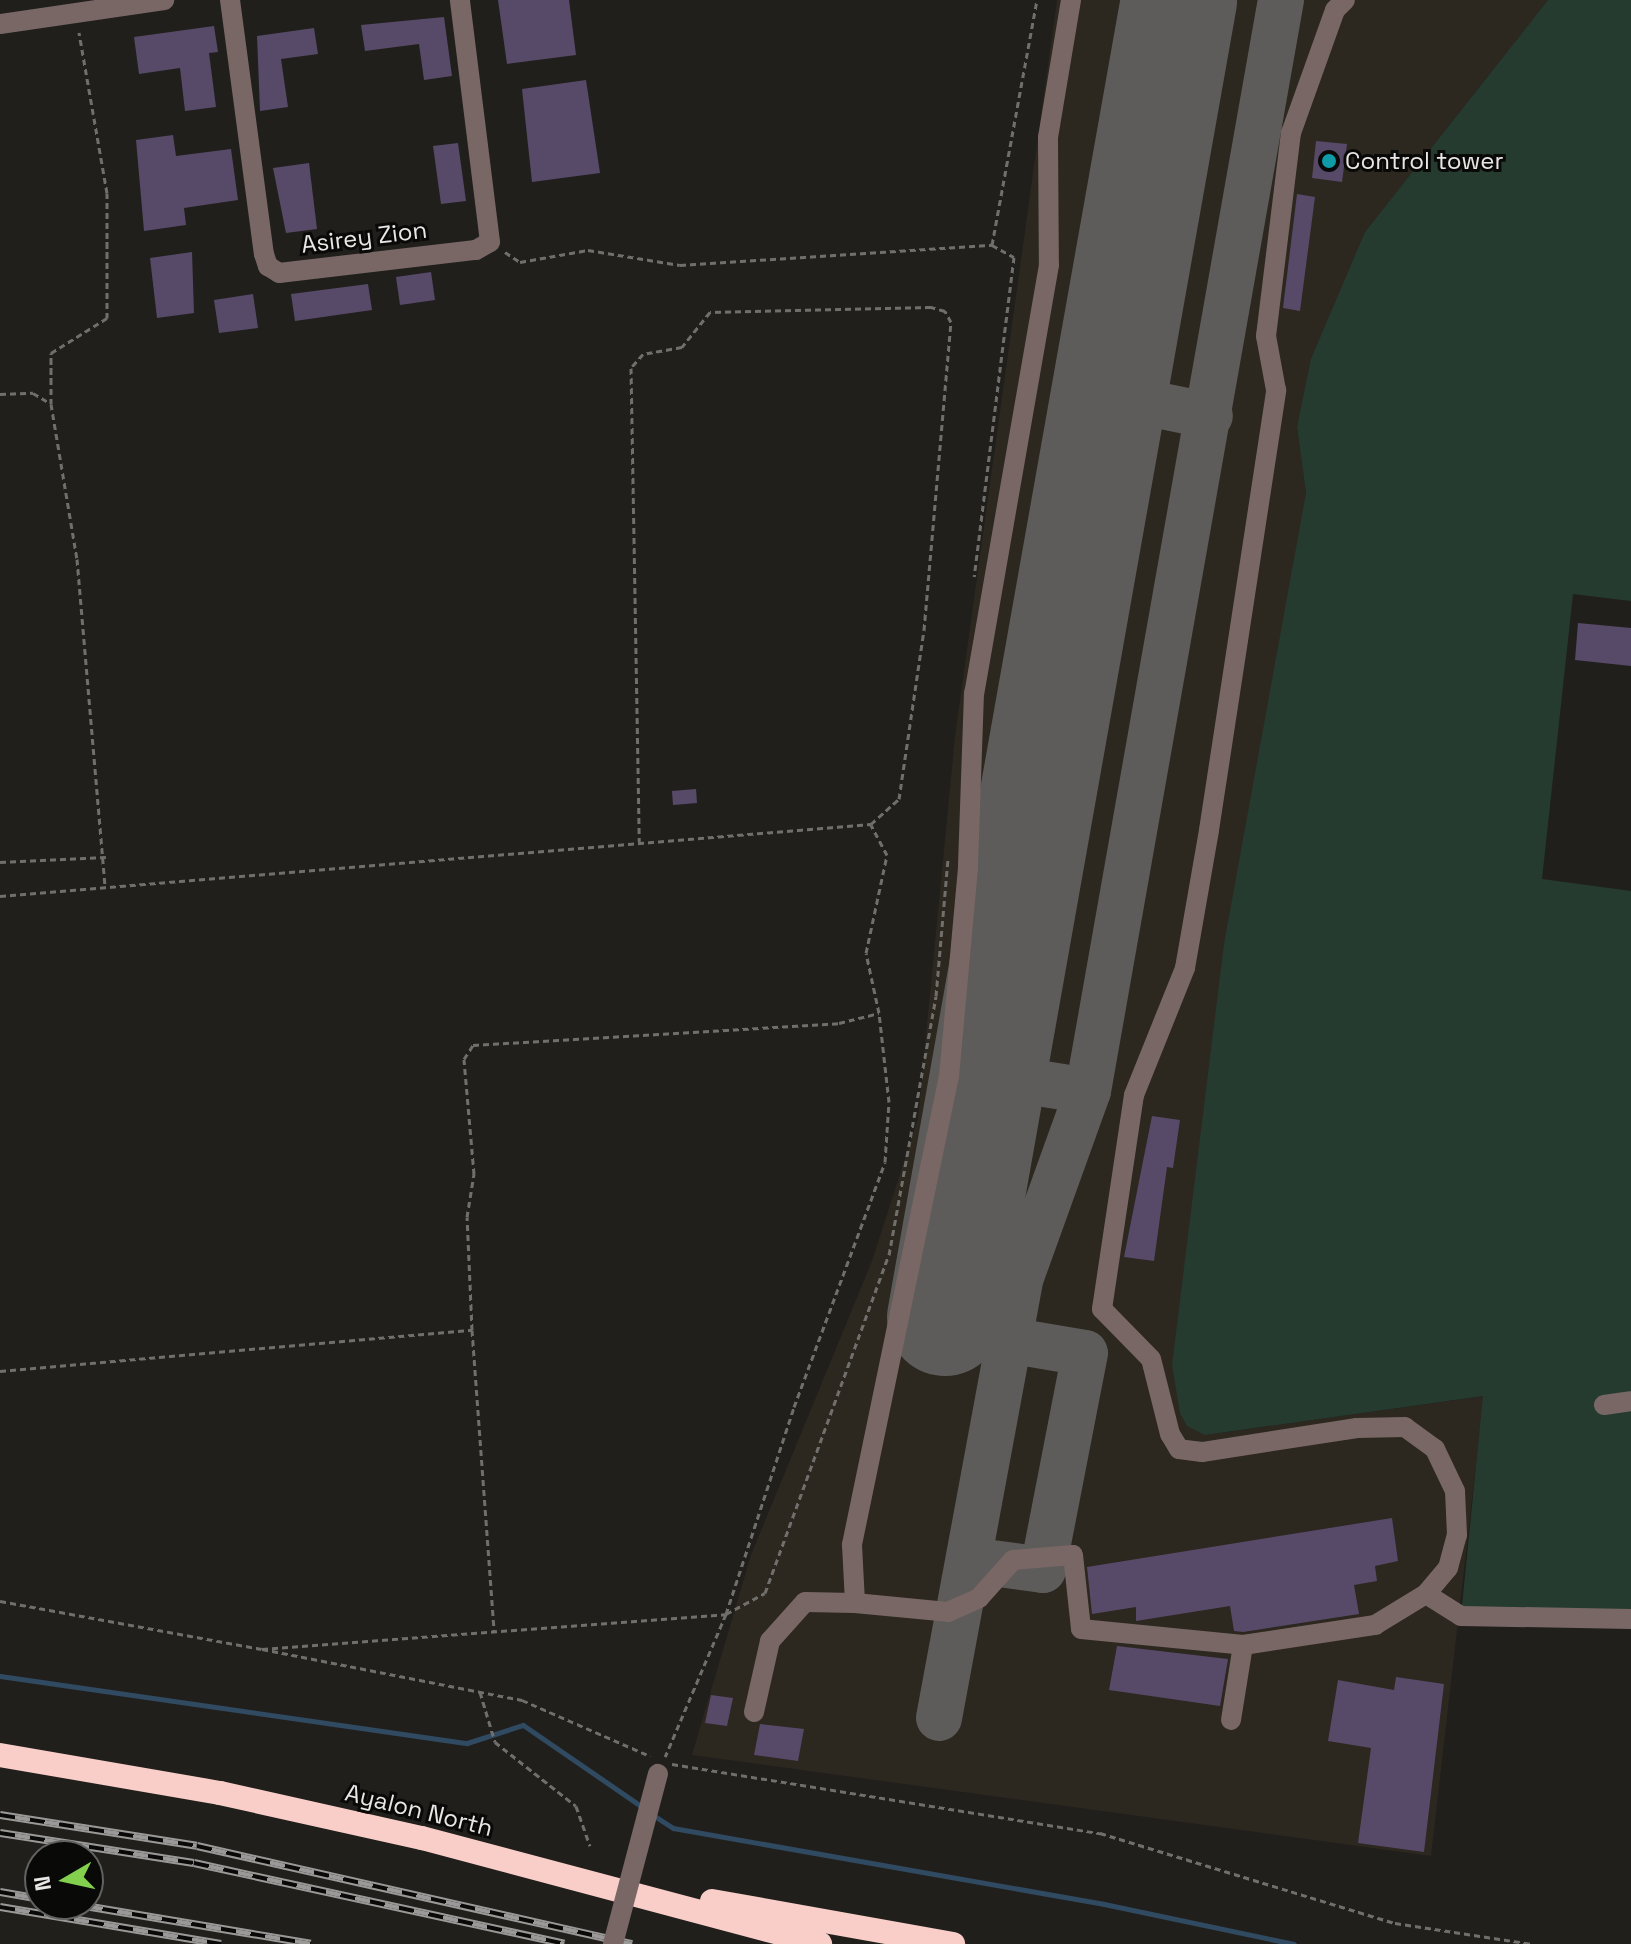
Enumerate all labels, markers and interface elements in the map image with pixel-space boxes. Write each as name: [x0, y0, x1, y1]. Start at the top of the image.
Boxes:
place label: Control tower: [1345, 147, 1504, 175]
marker: Control tower: [1320, 152, 1338, 170]
street label: Asirey Zion: [299, 215, 429, 259]
street label: Ayalon North: [342, 1778, 496, 1842]
north arrow: [24, 1840, 104, 1920]
text: N: [27, 1874, 57, 1893]

